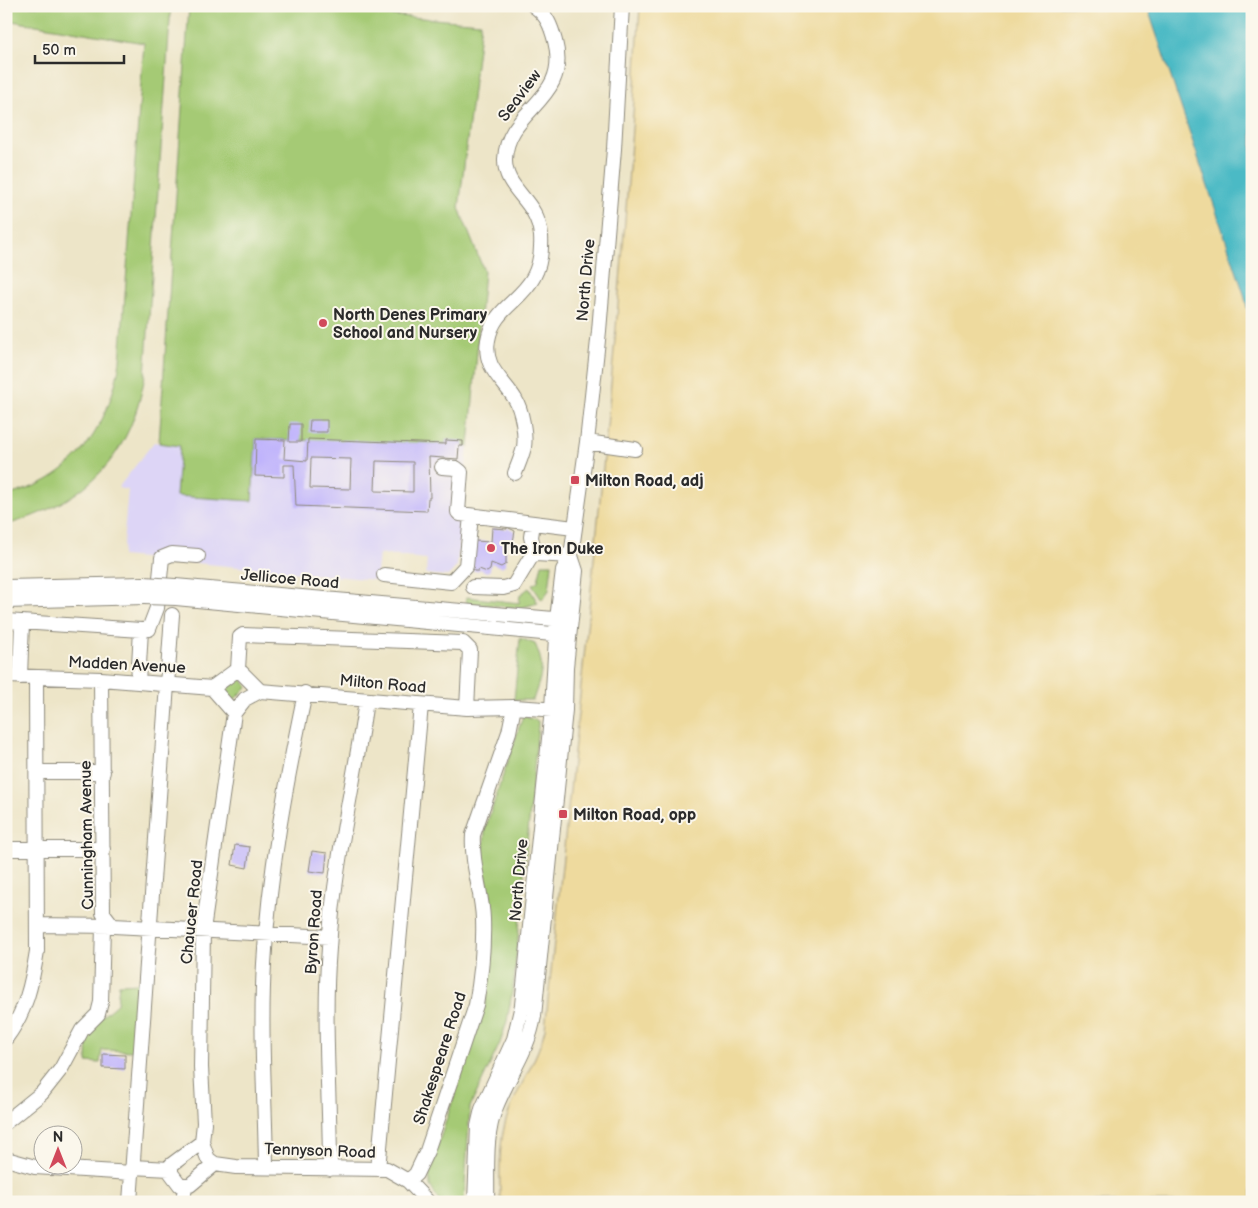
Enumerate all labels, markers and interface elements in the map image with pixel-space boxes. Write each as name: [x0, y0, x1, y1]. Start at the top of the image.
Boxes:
scale bar: [35, 32, 124, 64]
text: 50 m: [42, 41, 76, 60]
street label: Seaview: [495, 66, 546, 126]
street label: North Drive: [573, 238, 600, 322]
place label: North Denes Primary School and Nursery: [333, 306, 488, 343]
marker: North Denes Primary School and Nursery: [317, 317, 329, 329]
place label: Milton Road, adj: [585, 472, 703, 491]
marker: Milton Road, adj: [569, 474, 581, 486]
place label: The Iron Duke: [501, 540, 604, 559]
marker: The Iron Duke: [485, 542, 497, 554]
street label: Jellicoe Road: [240, 566, 340, 593]
street label: Madden Avenue: [68, 653, 187, 678]
street label: Milton Road: [339, 671, 427, 698]
street label: Cunningham Avenue: [77, 760, 98, 910]
place label: Milton Road, opp: [573, 806, 696, 825]
marker: Milton Road, opp: [557, 808, 569, 820]
street label: North Drive: [506, 838, 533, 922]
street label: Chaucer Road: [178, 859, 207, 965]
street label: Byron Road: [302, 889, 327, 975]
street label: Shakespeare Road: [410, 990, 471, 1127]
north arrow: [32, 1126, 82, 1176]
text: N: [53, 1129, 63, 1146]
street label: Tennyson Road: [264, 1140, 376, 1163]

